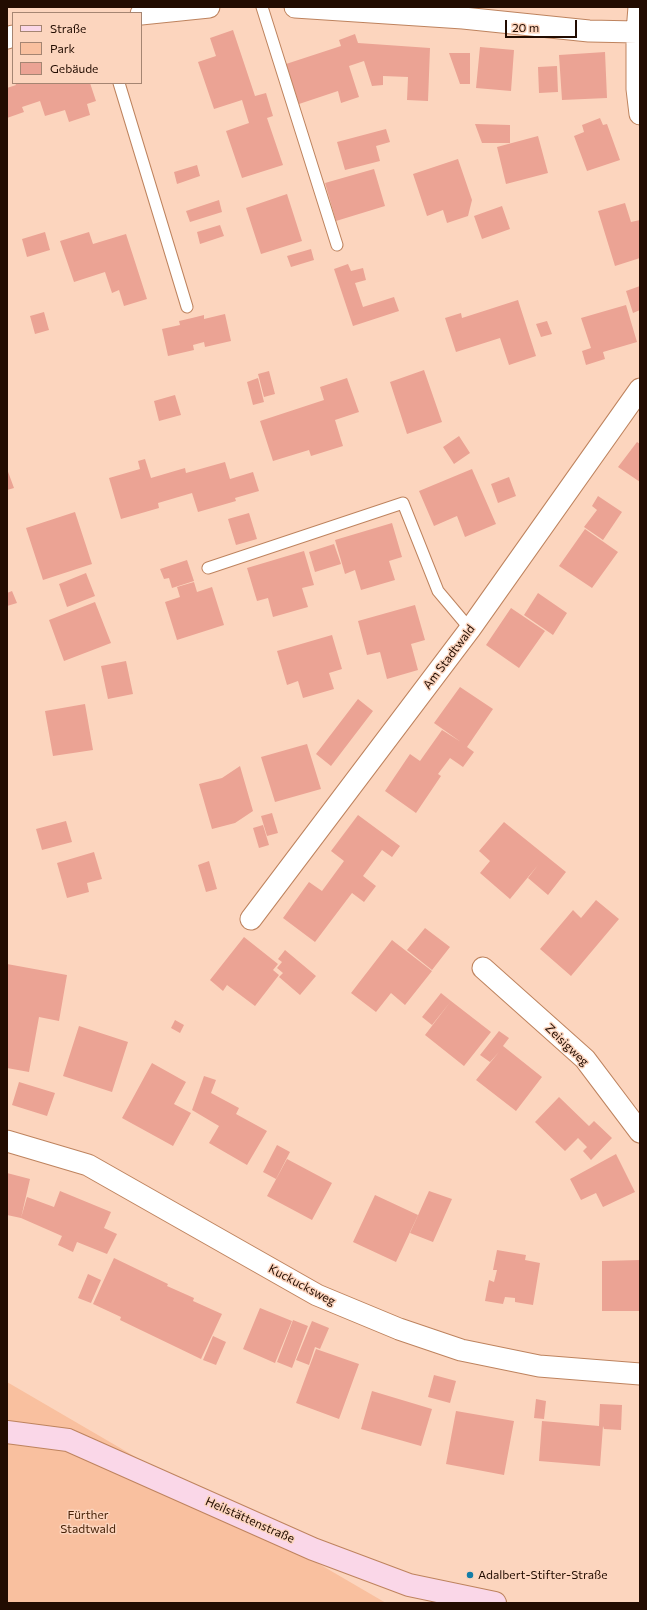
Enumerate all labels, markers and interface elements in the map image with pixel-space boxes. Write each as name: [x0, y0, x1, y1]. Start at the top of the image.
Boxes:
legend: [12, 12, 142, 84]
scale bar: [507, 12, 579, 38]
text: 20 m: [512, 20, 539, 34]
text: Straße: [50, 21, 86, 35]
text: Park: [50, 41, 75, 55]
text: Gebäude: [50, 61, 98, 75]
street label: Am Stadtwald: [420, 622, 478, 692]
street label: Zeisigweg: [542, 1021, 592, 1069]
street label: Kuckucksweg: [266, 1261, 338, 1309]
street label: Heilstättenstraße: [203, 1494, 297, 1546]
park label: Fürther Stadtwald: [60, 1508, 116, 1536]
place label: Adalbert-Stifter-Straße: [478, 1568, 608, 1582]
marker: Adalbert-Stifter-Straße: [465, 1570, 475, 1580]

